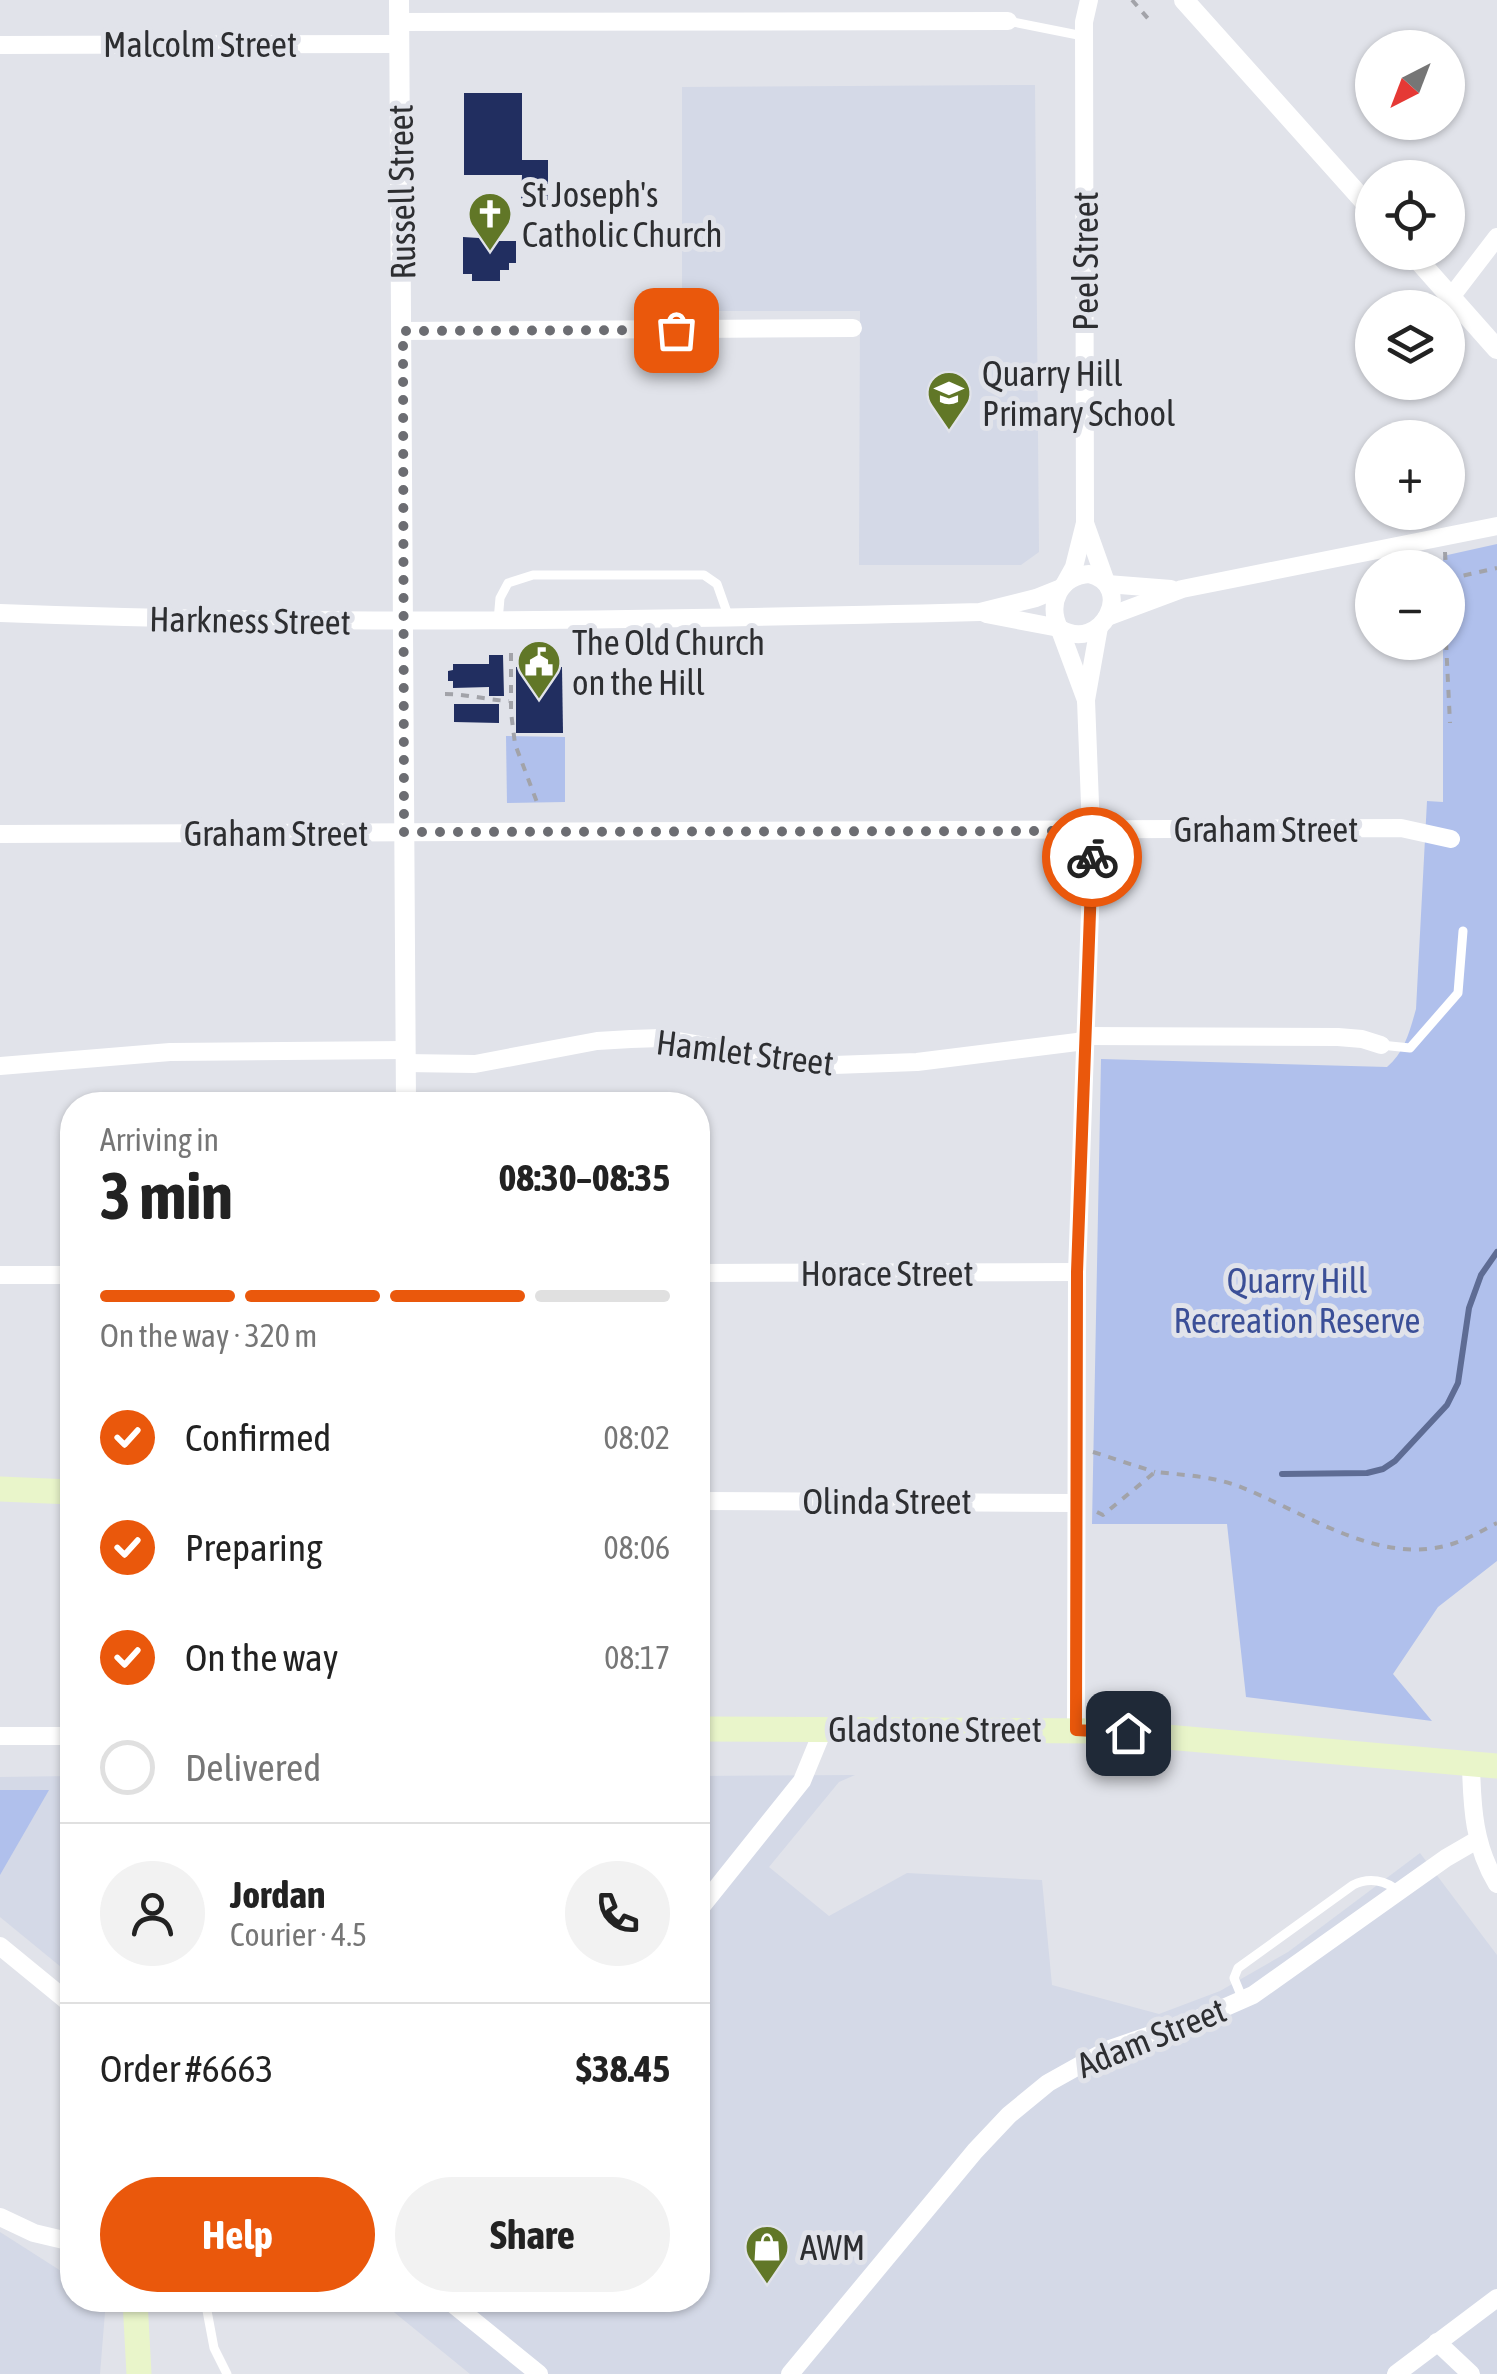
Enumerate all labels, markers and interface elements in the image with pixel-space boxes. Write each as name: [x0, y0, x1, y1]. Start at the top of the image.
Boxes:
street label: Malcolm Street: [103, 24, 297, 64]
north arrow: [1355, 30, 1465, 140]
map controls: [1355, 30, 1465, 660]
street label: Russell Street: [379, 104, 423, 280]
button: locate: [1355, 160, 1465, 270]
place label: St Joseph's Catholic Church: [522, 174, 722, 254]
church icon: St Joseph's Catholic Church: [467, 191, 513, 252]
street label: Peel Street: [1065, 191, 1105, 331]
pin: [634, 288, 719, 373]
button: layers: [1355, 290, 1465, 400]
icon: bag: [649, 303, 704, 358]
place label: Quarry Hill Primary School: [982, 353, 1175, 433]
school or university icon: Quarry Hill Primary School: [926, 370, 972, 431]
button: +: [1355, 420, 1465, 530]
button: −: [1355, 550, 1465, 660]
street label: Harkness Street: [149, 598, 351, 642]
place label: The Old Church on the Hill: [572, 622, 765, 702]
public building icon: The Old Church on the Hill: [516, 639, 562, 700]
courier: [1042, 807, 1142, 907]
street label: Graham Street: [1174, 809, 1358, 849]
street label: Graham Street: [184, 813, 368, 853]
icon: bike: [1065, 830, 1120, 885]
street label: Hamlet Street: [654, 1021, 836, 1083]
text: Arriving in: [100, 1121, 219, 1158]
text: 08:30–08:35: [498, 1156, 670, 1199]
text: 3 min: [100, 1158, 233, 1233]
street label: Horace Street: [800, 1253, 974, 1293]
park label: Quarry Hill Recreation Reserve: [1174, 1260, 1420, 1340]
text: On the way · 320 m: [100, 1317, 317, 1354]
icon: check: [100, 1410, 155, 1465]
text: Confirmed: [185, 1416, 331, 1459]
text: 08:02: [604, 1419, 670, 1456]
street label: Olinda Street: [802, 1481, 972, 1521]
icon: check: [100, 1520, 155, 1575]
text: Preparing: [185, 1526, 323, 1569]
text: 08:06: [604, 1529, 670, 1566]
icon: check: [100, 1630, 155, 1685]
text: On the way: [185, 1636, 338, 1679]
text: 08:17: [604, 1639, 670, 1676]
pin: [1086, 1691, 1171, 1776]
icon: home: [1101, 1706, 1156, 1761]
street label: Gladstone Street: [828, 1709, 1042, 1749]
text: Delivered: [185, 1746, 321, 1789]
button: person: [100, 1861, 205, 1966]
button: phone: [565, 1861, 670, 1966]
text: Jordan: [230, 1873, 325, 1916]
text: Courier · 4.5: [230, 1916, 367, 1953]
street label: Adam Street: [1071, 1989, 1231, 2085]
text: Order #6663: [100, 2047, 273, 2090]
text: $38.45: [576, 2047, 670, 2090]
button: Help: [100, 2177, 375, 2292]
button: Share: [395, 2177, 670, 2292]
shop icon: AWM: [744, 2224, 790, 2285]
place label: AWM: [800, 2227, 865, 2267]

